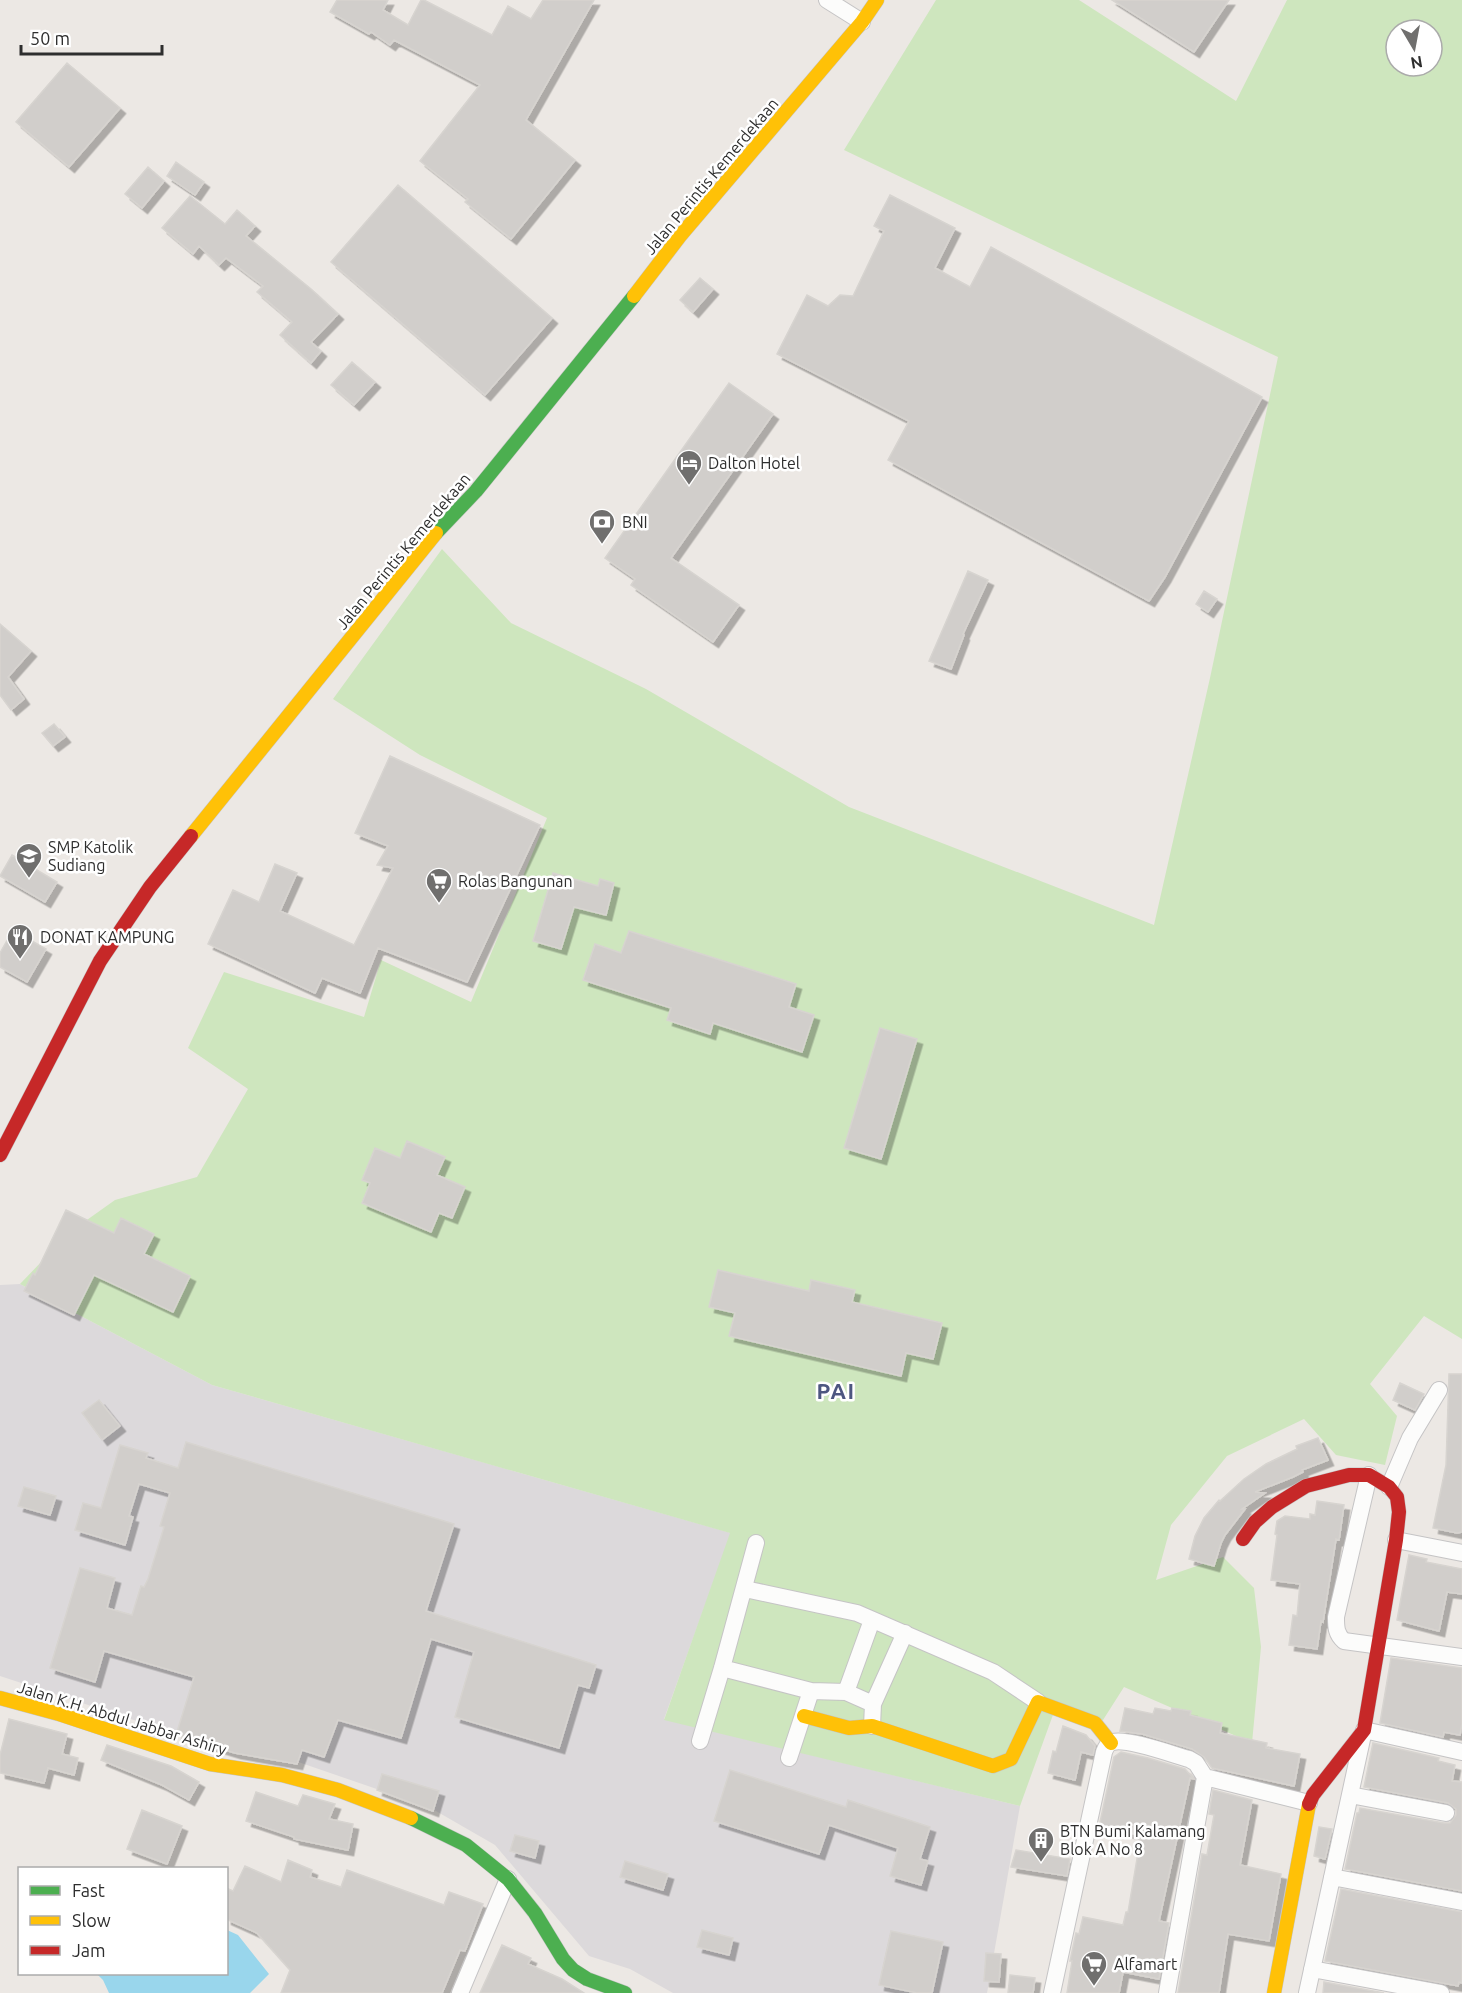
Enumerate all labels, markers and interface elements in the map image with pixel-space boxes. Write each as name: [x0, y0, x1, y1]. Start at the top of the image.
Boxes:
scale bar: [21, 18, 162, 56]
north arrow: [1384, 18, 1444, 78]
text: 50 m: [30, 28, 70, 48]
text: N: [1409, 53, 1424, 73]
street label: Jalan Perintis Kemerdekaan: [640, 94, 782, 258]
hotel icon: Dalton Hotel: [674, 448, 704, 486]
place label: Dalton Hotel: [708, 454, 800, 472]
street label: Jalan Perintis Kemerdekaan: [332, 469, 474, 633]
bank icon: BNI: [587, 507, 617, 545]
place label: BNI: [622, 513, 648, 531]
place label: SMP Katolik Sudiang: [48, 838, 133, 874]
school or university icon: SMP Katolik Sudiang: [14, 841, 44, 879]
supermarket icon: Rolas Bangunan: [424, 866, 454, 904]
place label: Rolas Bangunan: [458, 872, 573, 890]
restaurant icon: DONAT KAMPUNG: [5, 922, 35, 960]
place label: DONAT KAMPUNG: [40, 928, 174, 946]
district label: PAI: [816, 1378, 856, 1403]
street label: Jalan K.H. Abdul Jabbar Ashiry: [15, 1678, 229, 1759]
place label: BTN Bumi Kalamang Blok A No 8: [1060, 1822, 1206, 1858]
building icon: BTN Bumi Kalamang Blok A No 8: [1026, 1825, 1056, 1863]
legend: [18, 1867, 228, 1975]
text: Fast: [72, 1880, 105, 1900]
text: Slow: [72, 1910, 111, 1930]
text: Jam: [72, 1940, 106, 1960]
supermarket icon: Alfamart: [1079, 1949, 1109, 1987]
place label: Alfamart: [1114, 1955, 1178, 1973]

